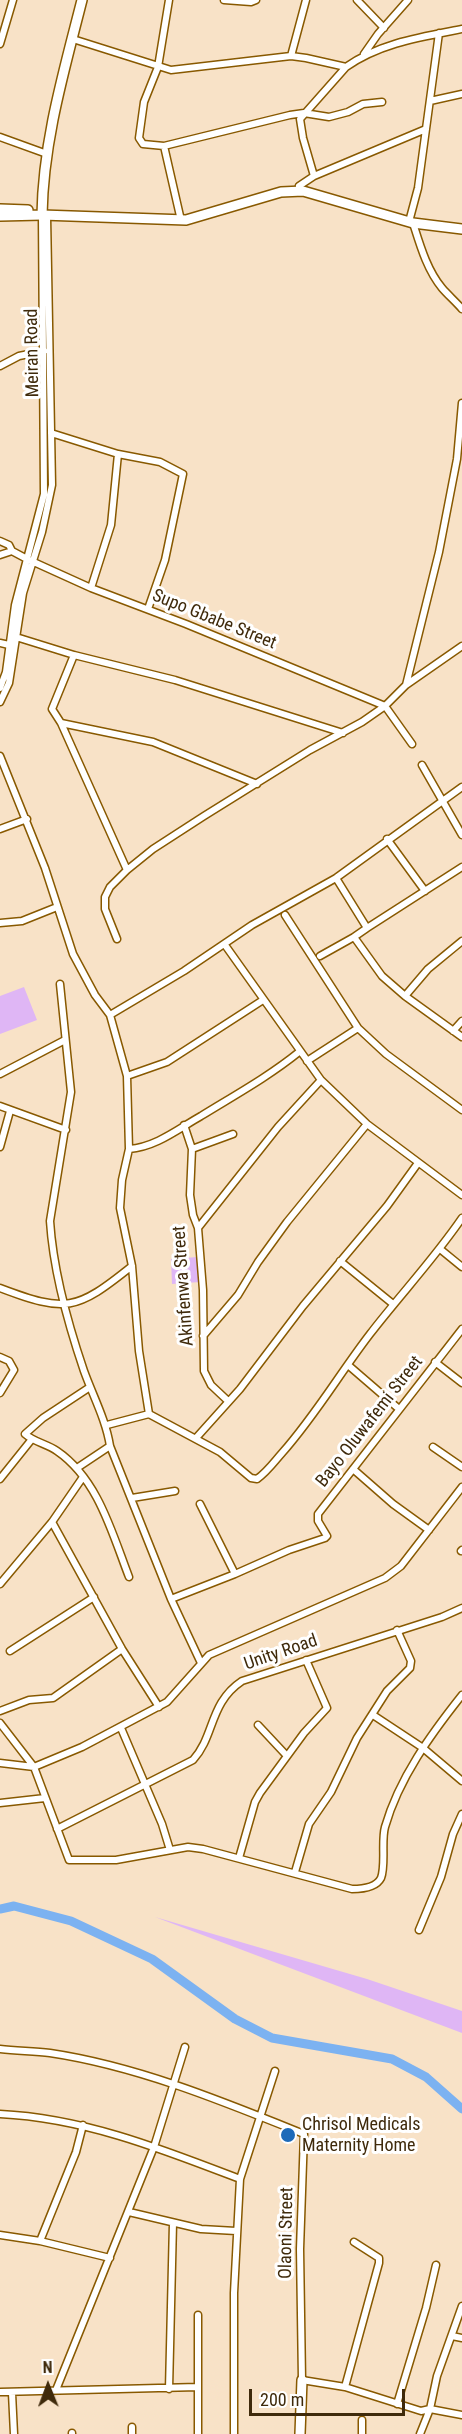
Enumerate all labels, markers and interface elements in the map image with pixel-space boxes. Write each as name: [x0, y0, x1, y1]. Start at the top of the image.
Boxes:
street label: Meiran Road: [21, 308, 45, 398]
street label: Supo Gbabe Street: [149, 585, 279, 655]
street label: Akinfenwa Street: [169, 1225, 199, 1347]
street label: Bayo Oluwafemi Street: [312, 1352, 428, 1492]
street label: Unity Road: [242, 1630, 320, 1676]
place label: Chrisol Medicals Maternity Home: [302, 2114, 420, 2156]
marker: Chrisol Medicals Maternity Home: [279, 2126, 297, 2144]
street label: Olaoni Street: [275, 2187, 299, 2279]
north arrow: [18, 2356, 78, 2416]
text: N: [43, 2358, 53, 2377]
scale bar: [252, 2377, 408, 2415]
text: 200 m: [260, 2389, 304, 2410]

